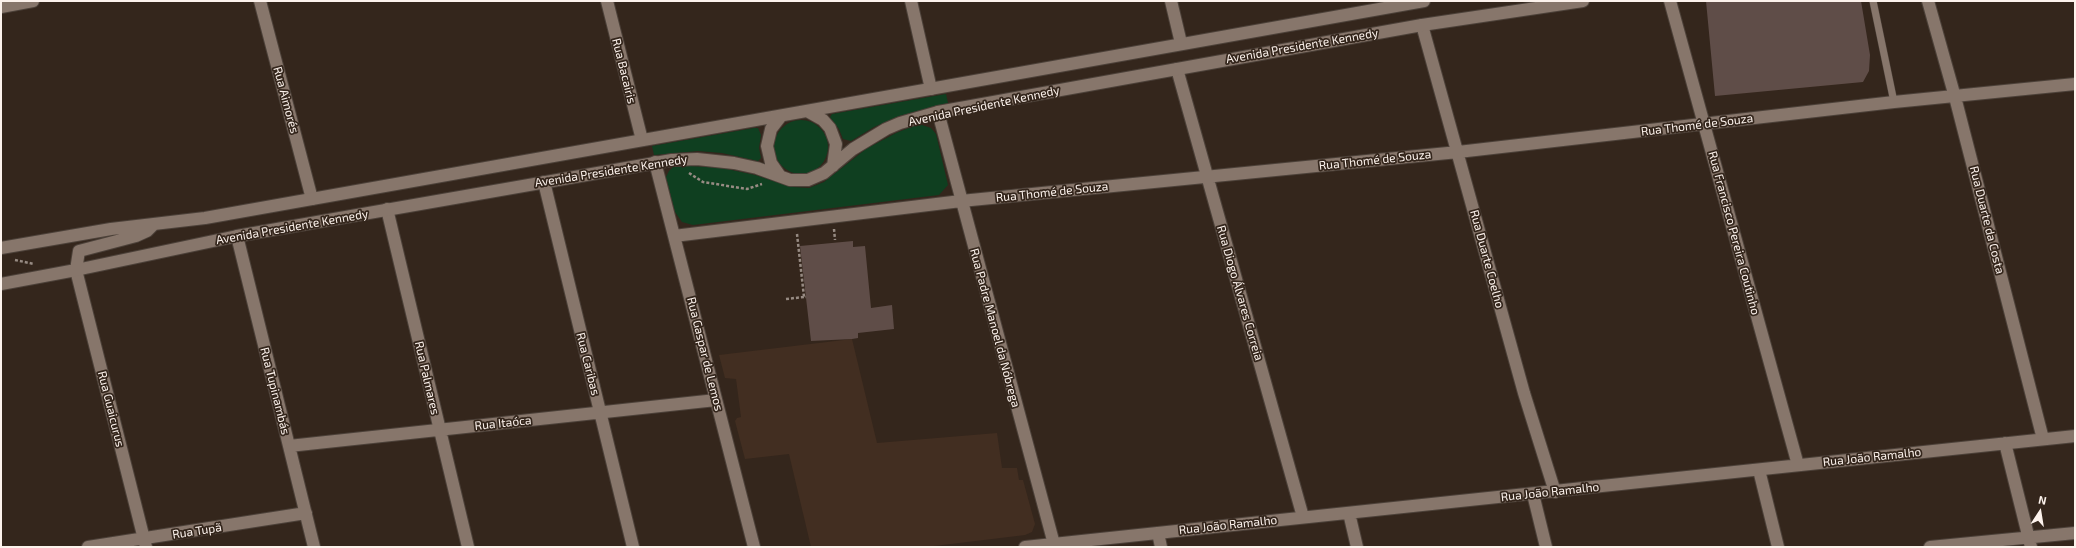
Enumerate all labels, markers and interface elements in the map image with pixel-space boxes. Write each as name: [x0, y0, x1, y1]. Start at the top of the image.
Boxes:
street label: Avenida Presidente Kennedy: [1225, 26, 1379, 66]
street label: Rua Bacairis: [609, 37, 639, 105]
street label: Rua Aimorés: [270, 65, 302, 135]
street label: Avenida Presidente Kennedy: [907, 83, 1061, 129]
street label: Rua Thomé de Souza: [1640, 111, 1754, 139]
street label: Rua Thomé de Souza: [1318, 147, 1432, 173]
street label: Rua Francisco Pereira Coutinho: [1705, 150, 1763, 316]
street label: Avenida Presidente Kennedy: [534, 152, 688, 190]
street label: Rua Duarte da Costa: [1967, 165, 2007, 275]
street label: Rua Thomé de Souza: [995, 179, 1109, 205]
street label: Avenida Presidente Kennedy: [215, 207, 369, 247]
street label: Rua Duarte Coelho: [1467, 208, 1507, 310]
street label: Rua Diogo Álvares Correia: [1214, 224, 1266, 362]
street label: Rua Padre Manoel da Nóbrega: [967, 247, 1023, 409]
street label: Rua Gaspar de Lemos: [684, 296, 726, 412]
street label: Rua Caribas: [573, 331, 603, 397]
street label: Rua Palmares: [412, 340, 442, 416]
street label: Rua Tupinambás: [257, 346, 293, 436]
street label: Rua Guaicurus: [95, 369, 127, 449]
street label: Rua Itaóca: [474, 413, 532, 433]
street label: Rua João Ramalho: [1822, 445, 1922, 469]
street label: Rua João Ramalho: [1500, 480, 1600, 504]
north arrow: [2020, 492, 2060, 532]
text: N: [2037, 493, 2048, 507]
street label: Rua João Ramalho: [1178, 513, 1278, 537]
street label: Rua Tupã: [171, 520, 223, 542]

